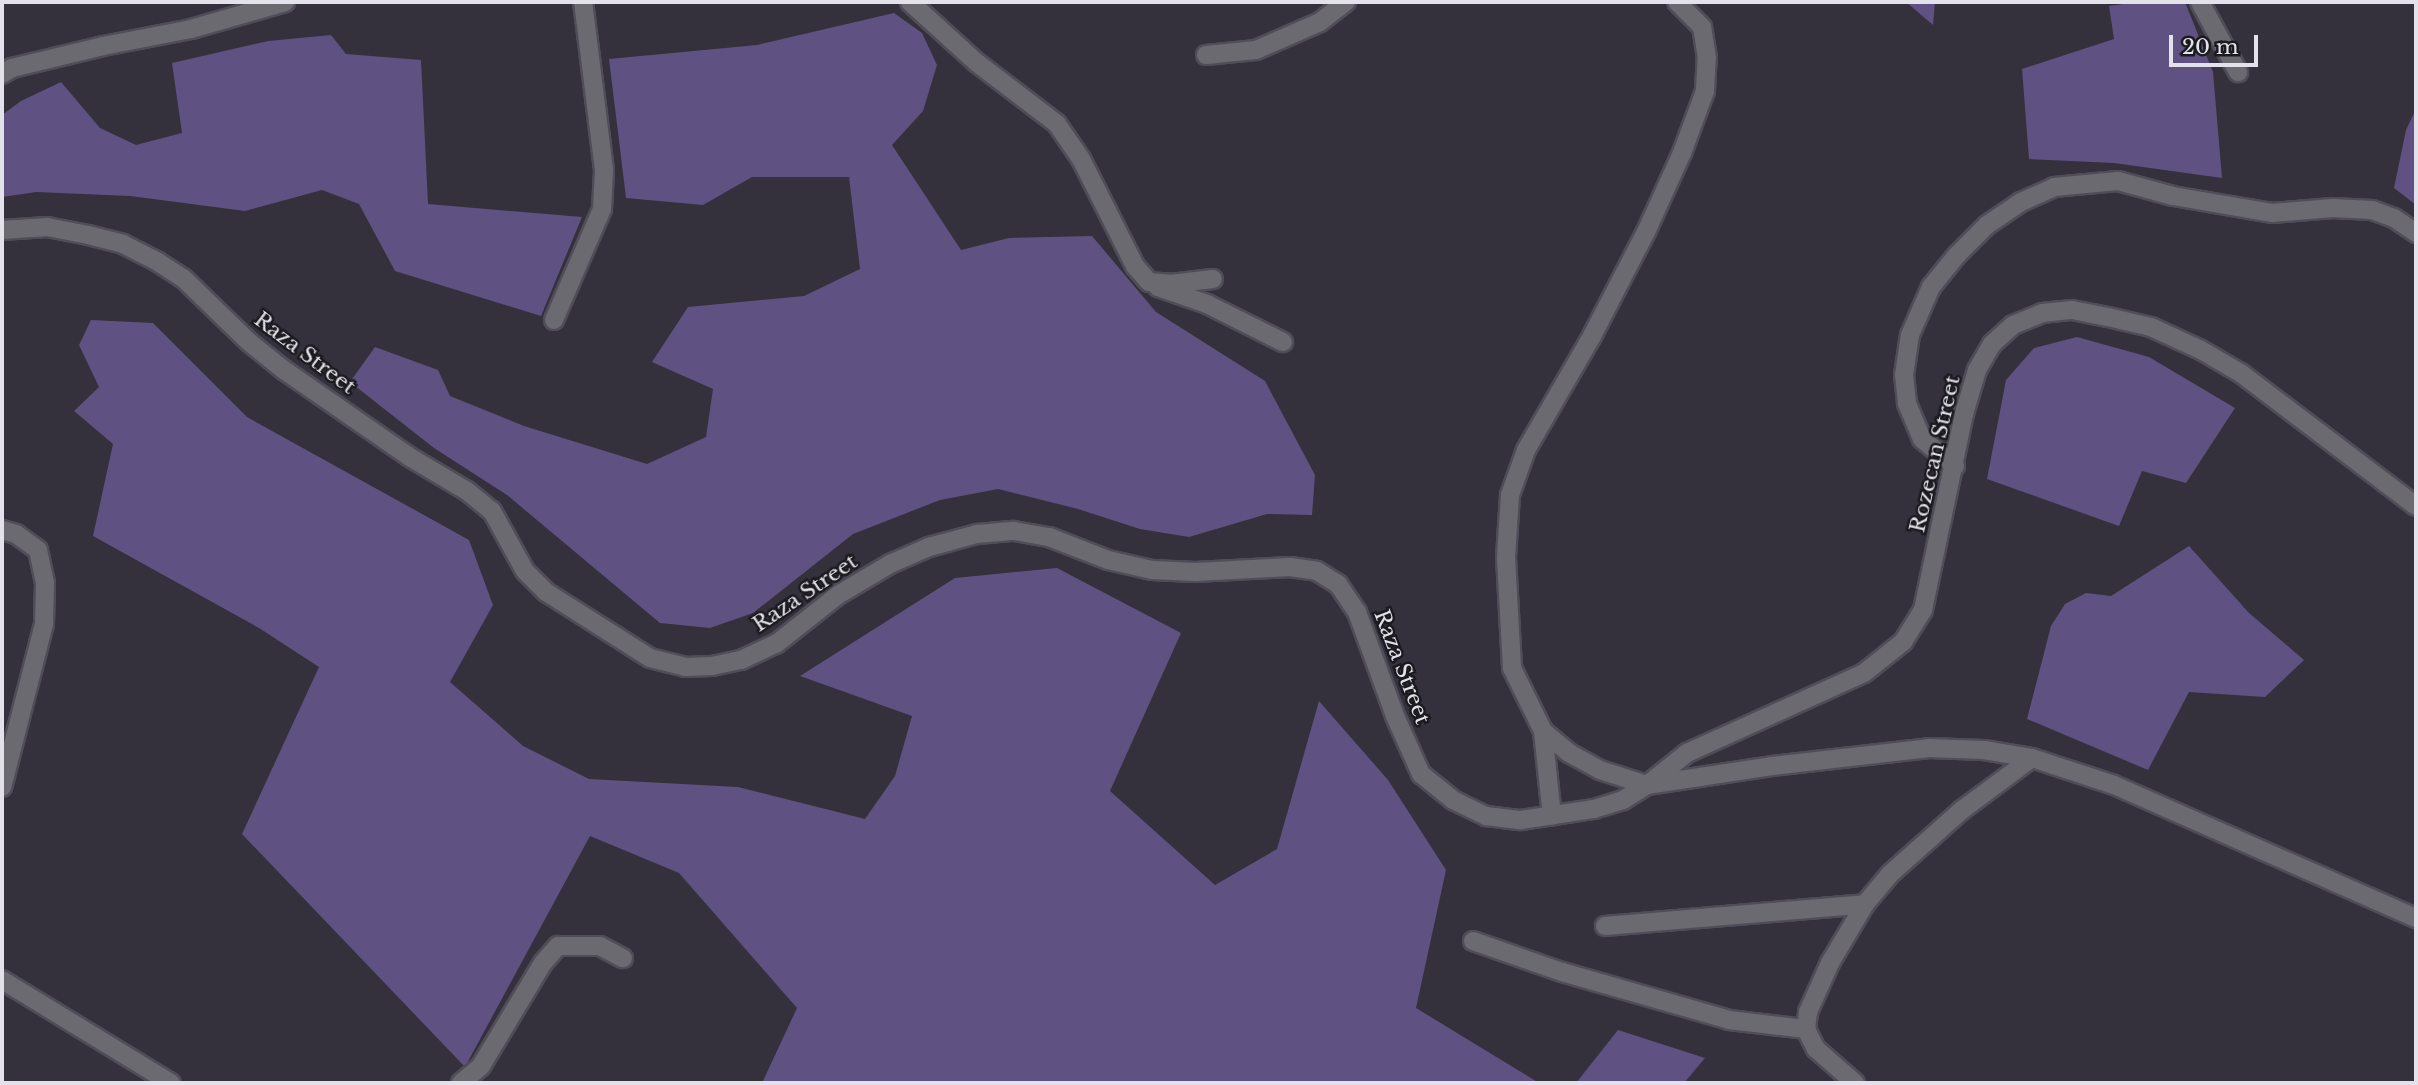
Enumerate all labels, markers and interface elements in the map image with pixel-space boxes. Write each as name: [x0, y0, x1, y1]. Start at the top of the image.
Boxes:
scale bar: [2173, 21, 2262, 65]
text: 20 m: [2182, 34, 2239, 60]
street label: Raza Street: [249, 307, 361, 399]
street label: Rozecan Street: [1905, 373, 1965, 535]
street label: Raza Street: [748, 549, 862, 637]
street label: Raza Street: [1369, 606, 1435, 728]

